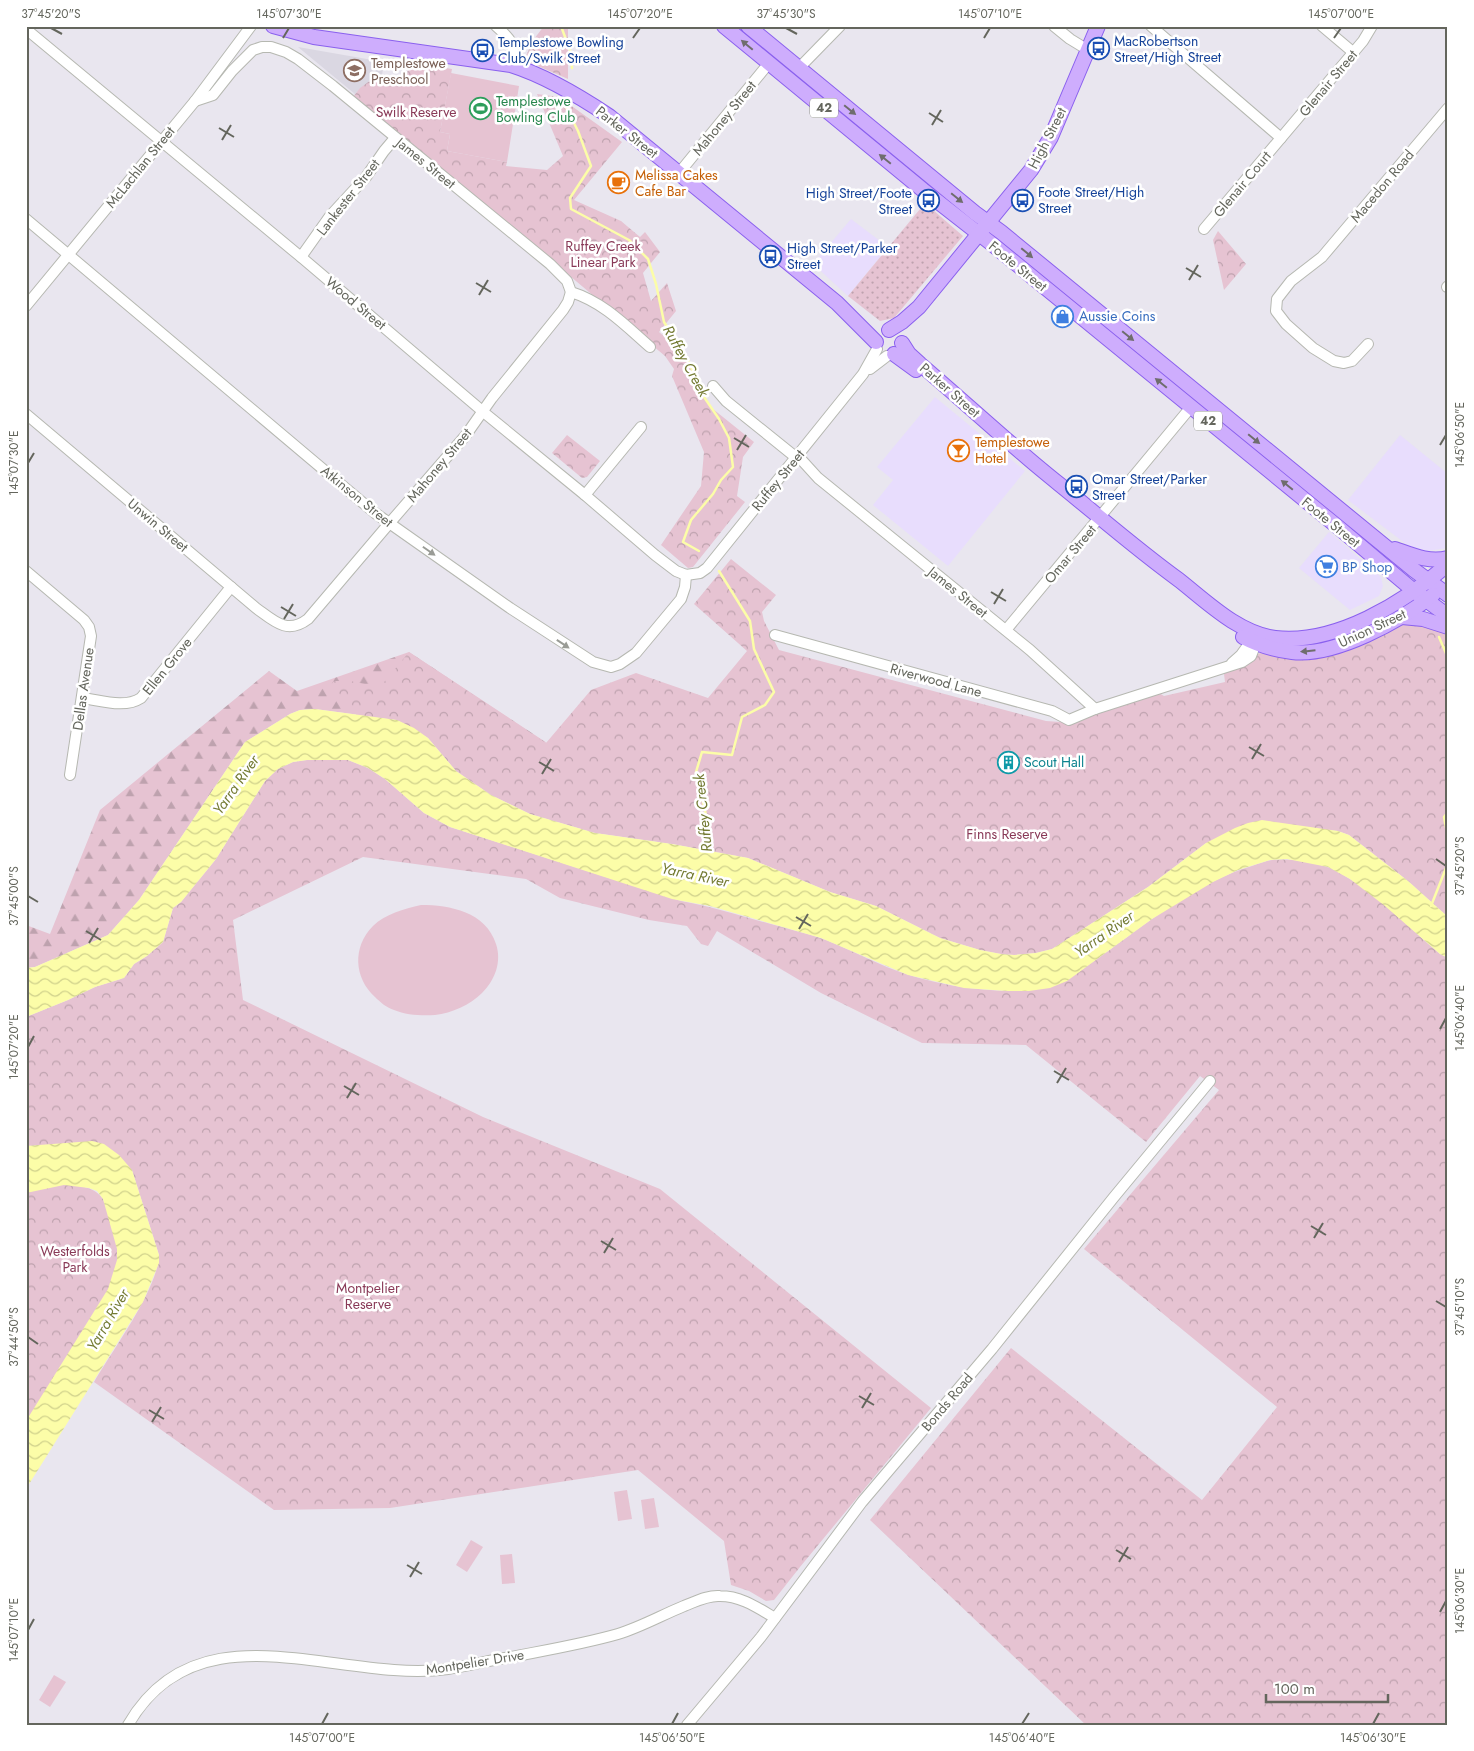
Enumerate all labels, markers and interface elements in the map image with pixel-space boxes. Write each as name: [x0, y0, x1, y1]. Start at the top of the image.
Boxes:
text: 37°45'20"S: [21, 5, 81, 23]
text: 145°07'30"E: [256, 5, 322, 23]
text: 145°07'20"E: [607, 5, 673, 23]
text: 37°45'30"S: [756, 5, 816, 23]
text: 145°07'10"E: [958, 5, 1022, 23]
text: 145°07'00"E: [1308, 5, 1374, 23]
place label: MacRobertson Street/High Street: [1114, 31, 1222, 67]
place label: Templestowe Bowling Club/Swilk Street: [498, 32, 624, 68]
bus stop icon: MacRobertson Street/High Street: [1086, 37, 1110, 61]
bus stop icon: Templestowe Bowling Club/Swilk Street: [470, 38, 494, 62]
one-way arrow: [740, 39, 753, 50]
street label: Glenair Street: [1294, 45, 1362, 121]
place label: Templestowe Preschool: [371, 53, 446, 89]
school or university icon: Templestowe Preschool: [343, 59, 367, 83]
street label: Mahoney Street: [688, 76, 761, 160]
place label: Templestowe Bowling Club: [496, 91, 575, 127]
sports icon: Templestowe Bowling Club: [468, 97, 492, 121]
road number: 42: [810, 99, 838, 118]
street label: Parker Street: [592, 101, 663, 163]
park label: Swilk Reserve: [376, 102, 456, 122]
street label: High Street: [1023, 103, 1071, 172]
one-way arrow: [843, 105, 856, 116]
street label: McLachlan Street: [101, 121, 180, 212]
street label: James Street: [390, 131, 461, 194]
street label: Macedon Road: [1346, 145, 1418, 227]
street label: Glenair Court: [1208, 146, 1276, 221]
one-way arrow: [880, 153, 892, 165]
street label: Lankester Street: [312, 154, 385, 239]
place label: Melissa Cakes Cafe Bar: [635, 165, 718, 201]
cafe icon: Melissa Cakes Cafe Bar: [607, 171, 631, 195]
place label: Foote Street/High Street: [1038, 182, 1144, 218]
place label: High Street/Foote Street: [806, 183, 913, 219]
bus stop icon: Foote Street/High Street: [1010, 188, 1034, 212]
bus stop icon: High Street/Foote Street: [916, 189, 940, 213]
one-way arrow: [950, 192, 962, 204]
park label: Ruffey Creek Linear Park: [565, 236, 641, 272]
street label: Foote Street: [984, 236, 1052, 296]
place label: High Street/Parker Street: [787, 238, 898, 274]
bus stop icon: High Street/Parker Street: [759, 244, 783, 268]
one-way arrow: [1020, 248, 1033, 259]
street label: Wood Street: [321, 272, 391, 335]
shop icon: Aussie Coins: [1051, 304, 1075, 328]
place label: Aussie Coins: [1079, 306, 1156, 326]
water label: Ruffey Creek: [657, 321, 715, 401]
one-way arrow: [1121, 331, 1134, 342]
street label: Parker Street: [915, 358, 985, 422]
one-way arrow: [1154, 377, 1167, 388]
text: 145°06'50"E: [1451, 402, 1469, 468]
road number: 42: [1194, 412, 1222, 431]
street label: Mahoney Street: [402, 423, 476, 506]
text: 145°07'30"E: [5, 430, 23, 496]
place label: Templestowe Hotel: [975, 432, 1050, 468]
one-way arrow: [1247, 433, 1260, 444]
bar icon: Templestowe Hotel: [947, 438, 971, 462]
street label: Ruffey Street: [747, 444, 809, 515]
street label: Atkinson Street: [317, 461, 398, 532]
place label: Omar Street/Parker Street: [1092, 469, 1207, 505]
bus stop icon: Omar Street/Parker Street: [1064, 475, 1088, 499]
one-way arrow: [1281, 480, 1294, 491]
street label: Foote Street: [1297, 492, 1365, 552]
street label: Unwin Street: [123, 494, 193, 557]
street label: Omar Street: [1039, 520, 1101, 588]
one-way arrow: [423, 546, 436, 556]
supermarket icon: BP Shop: [1314, 555, 1338, 579]
place label: BP Shop: [1342, 557, 1392, 577]
street label: James Street: [922, 560, 993, 623]
street label: Union Street: [1335, 603, 1410, 652]
street label: Ellen Grove: [138, 633, 196, 699]
one-way arrow: [556, 639, 570, 648]
street label: Dellas Avenue: [67, 646, 99, 732]
one-way arrow: [1300, 647, 1316, 655]
street label: Riverwood Lane: [888, 658, 984, 702]
water label: Yarra River: [207, 750, 265, 819]
building icon: Scout Hall: [996, 750, 1020, 774]
place label: Scout Hall: [1024, 752, 1084, 772]
water label: Ruffey Creek: [688, 772, 718, 853]
park label: Finns Reserve: [966, 824, 1048, 844]
text: 37°45'20"S: [1451, 836, 1469, 896]
water label: Yarra River: [659, 857, 732, 893]
text: 37°45'00"S: [5, 866, 23, 926]
water label: Yarra River: [1070, 905, 1139, 963]
text: 145°06'40"E: [1451, 985, 1469, 1051]
text: 145°07'20"E: [5, 1014, 23, 1080]
park label: Westerfolds Park: [40, 1241, 110, 1277]
park label: Montpelier Reserve: [336, 1278, 400, 1314]
text: 37°45'10"S: [1451, 1278, 1469, 1336]
water label: Yarra River: [81, 1284, 135, 1355]
text: 37°44'50"S: [5, 1307, 23, 1367]
street label: Bonds Road: [917, 1368, 977, 1436]
text: 145°06'30"E: [1451, 1568, 1469, 1634]
text: 145°07'10"E: [5, 1598, 23, 1662]
street label: Montpelier Drive: [425, 1644, 525, 1680]
scale bar: [1266, 1671, 1389, 1703]
text: 100 m: [1274, 1678, 1315, 1700]
text: 145°07'00"E: [289, 1729, 355, 1747]
text: 145°06'50"E: [639, 1729, 705, 1747]
text: 145°06'40"E: [989, 1729, 1055, 1747]
text: 145°06'30"E: [1340, 1729, 1406, 1747]

